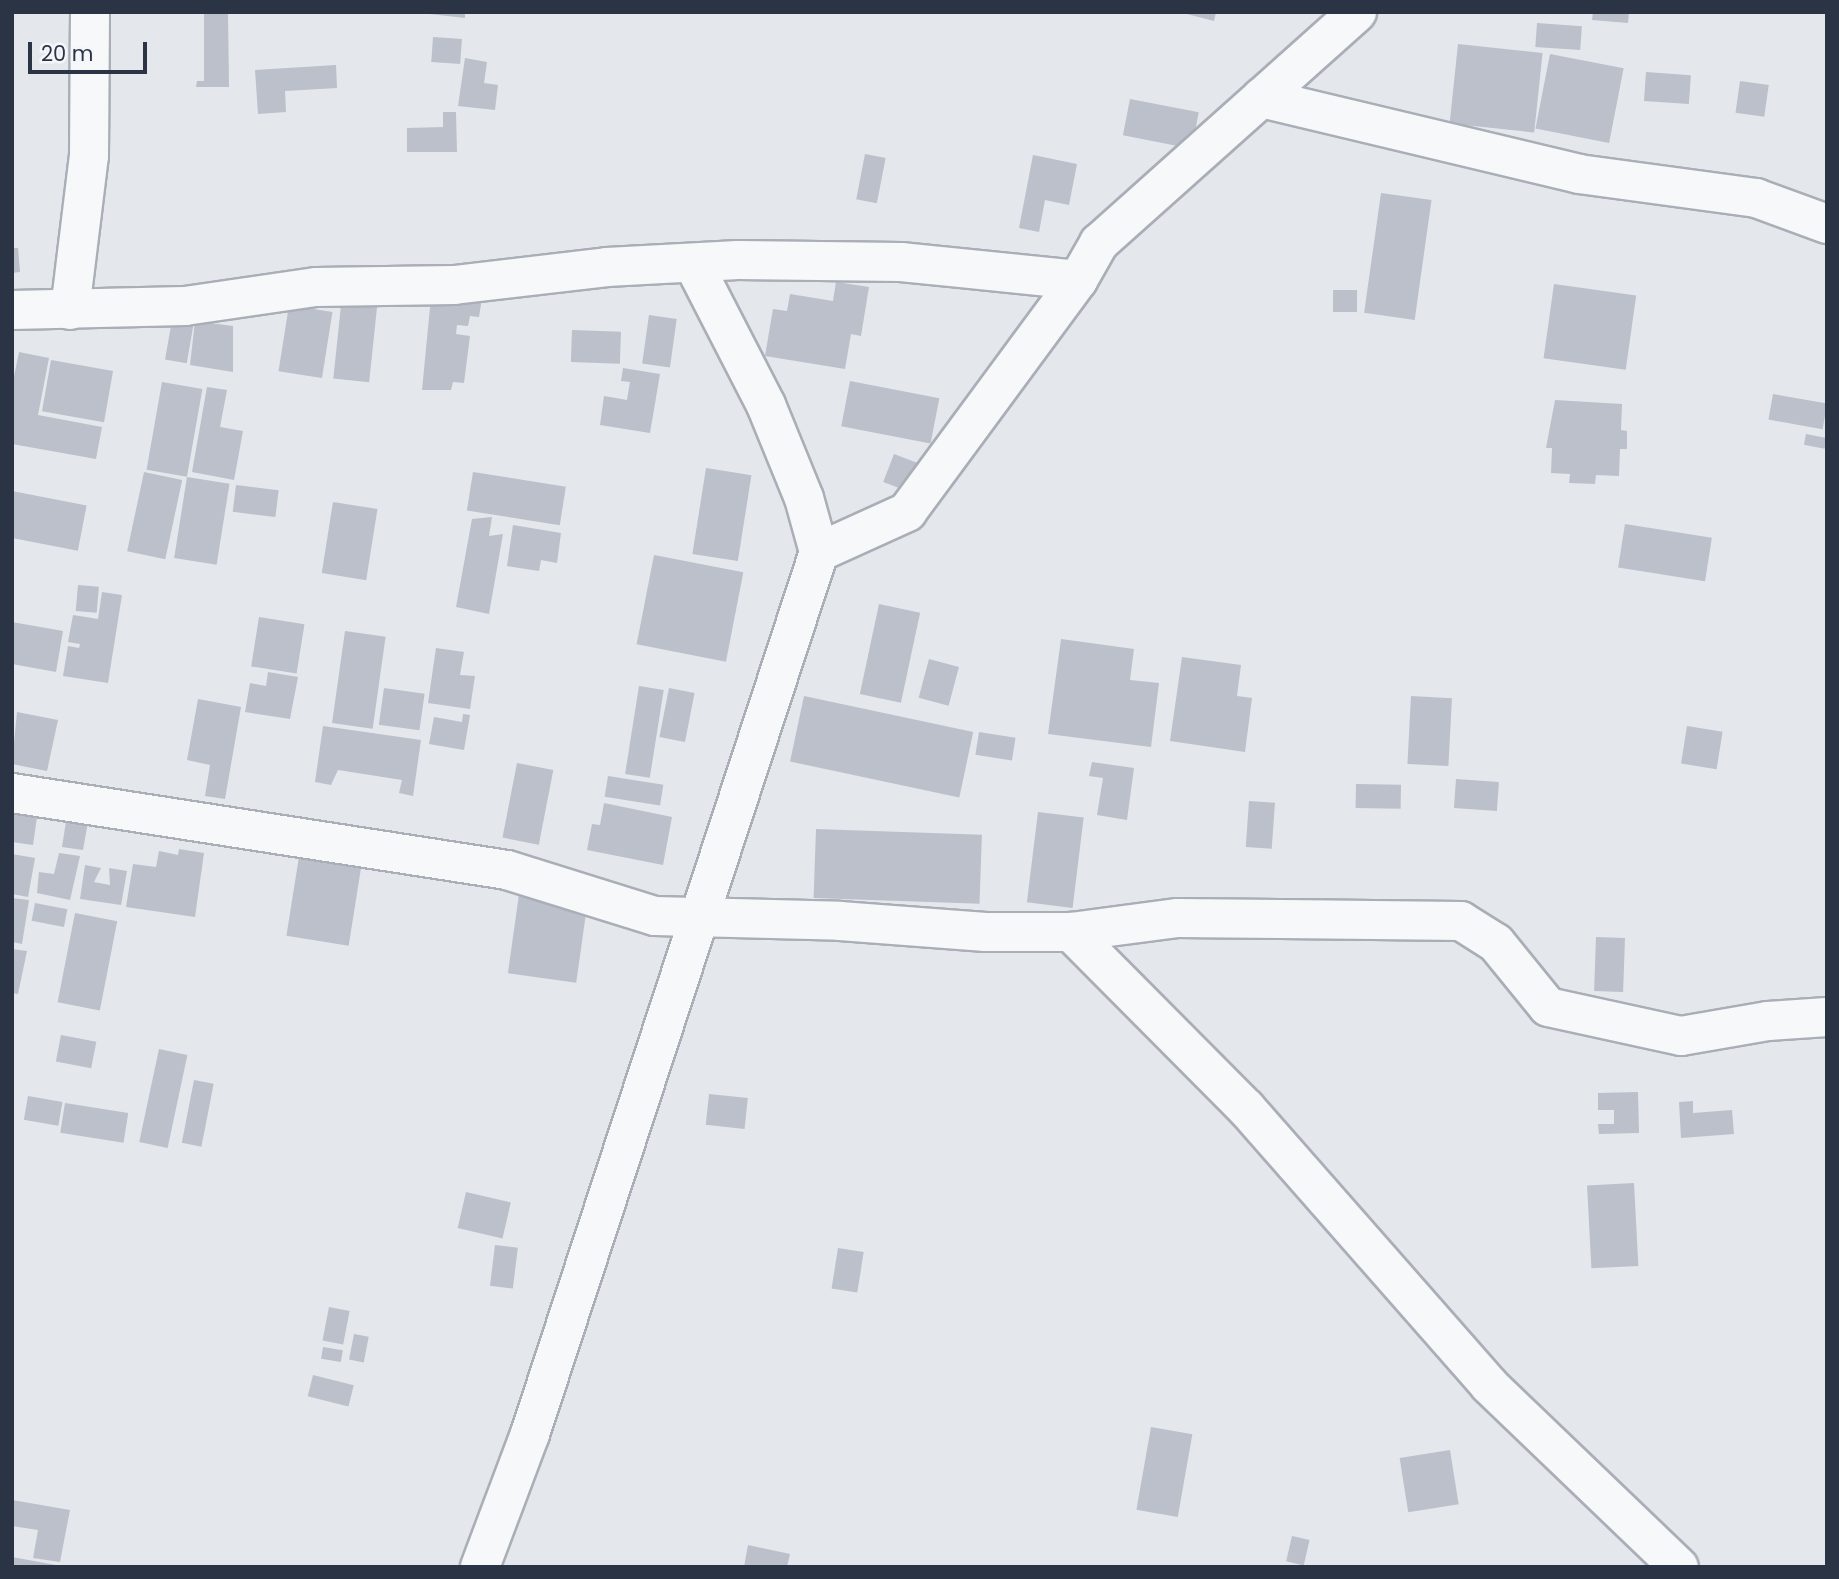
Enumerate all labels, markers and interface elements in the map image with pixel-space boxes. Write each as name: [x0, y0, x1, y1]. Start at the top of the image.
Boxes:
scale bar: [32, 28, 150, 72]
text: 20 m: [41, 39, 94, 68]

